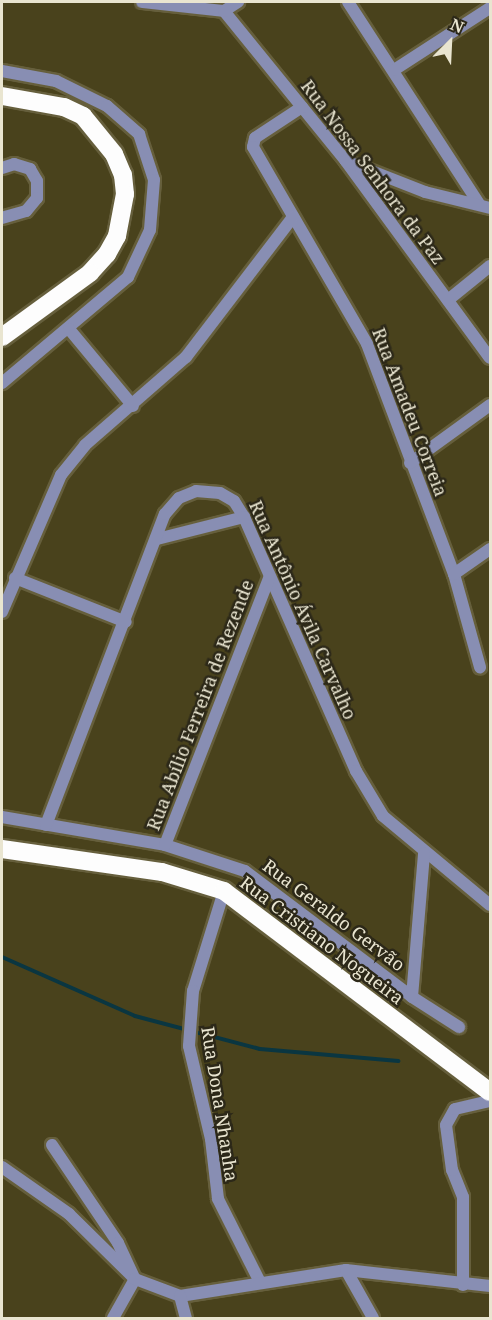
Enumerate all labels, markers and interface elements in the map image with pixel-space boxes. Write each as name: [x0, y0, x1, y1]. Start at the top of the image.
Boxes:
north arrow: [420, 12, 480, 72]
text: N: [447, 13, 468, 38]
street label: Rua Nossa Senhora da Paz: [297, 76, 449, 268]
street label: Rua Amadeu Correia: [368, 325, 452, 499]
street label: Rua Antônio Ávila Carvalho: [245, 497, 361, 723]
street label: Rua Abílio Ferreira de Rezende: [142, 577, 258, 833]
street label: Rua Geraldo Gervão: [259, 855, 409, 975]
street label: Rua Cristiano Nogueira: [236, 871, 408, 1009]
street label: Rua Dona Nhanha: [197, 1025, 243, 1183]

